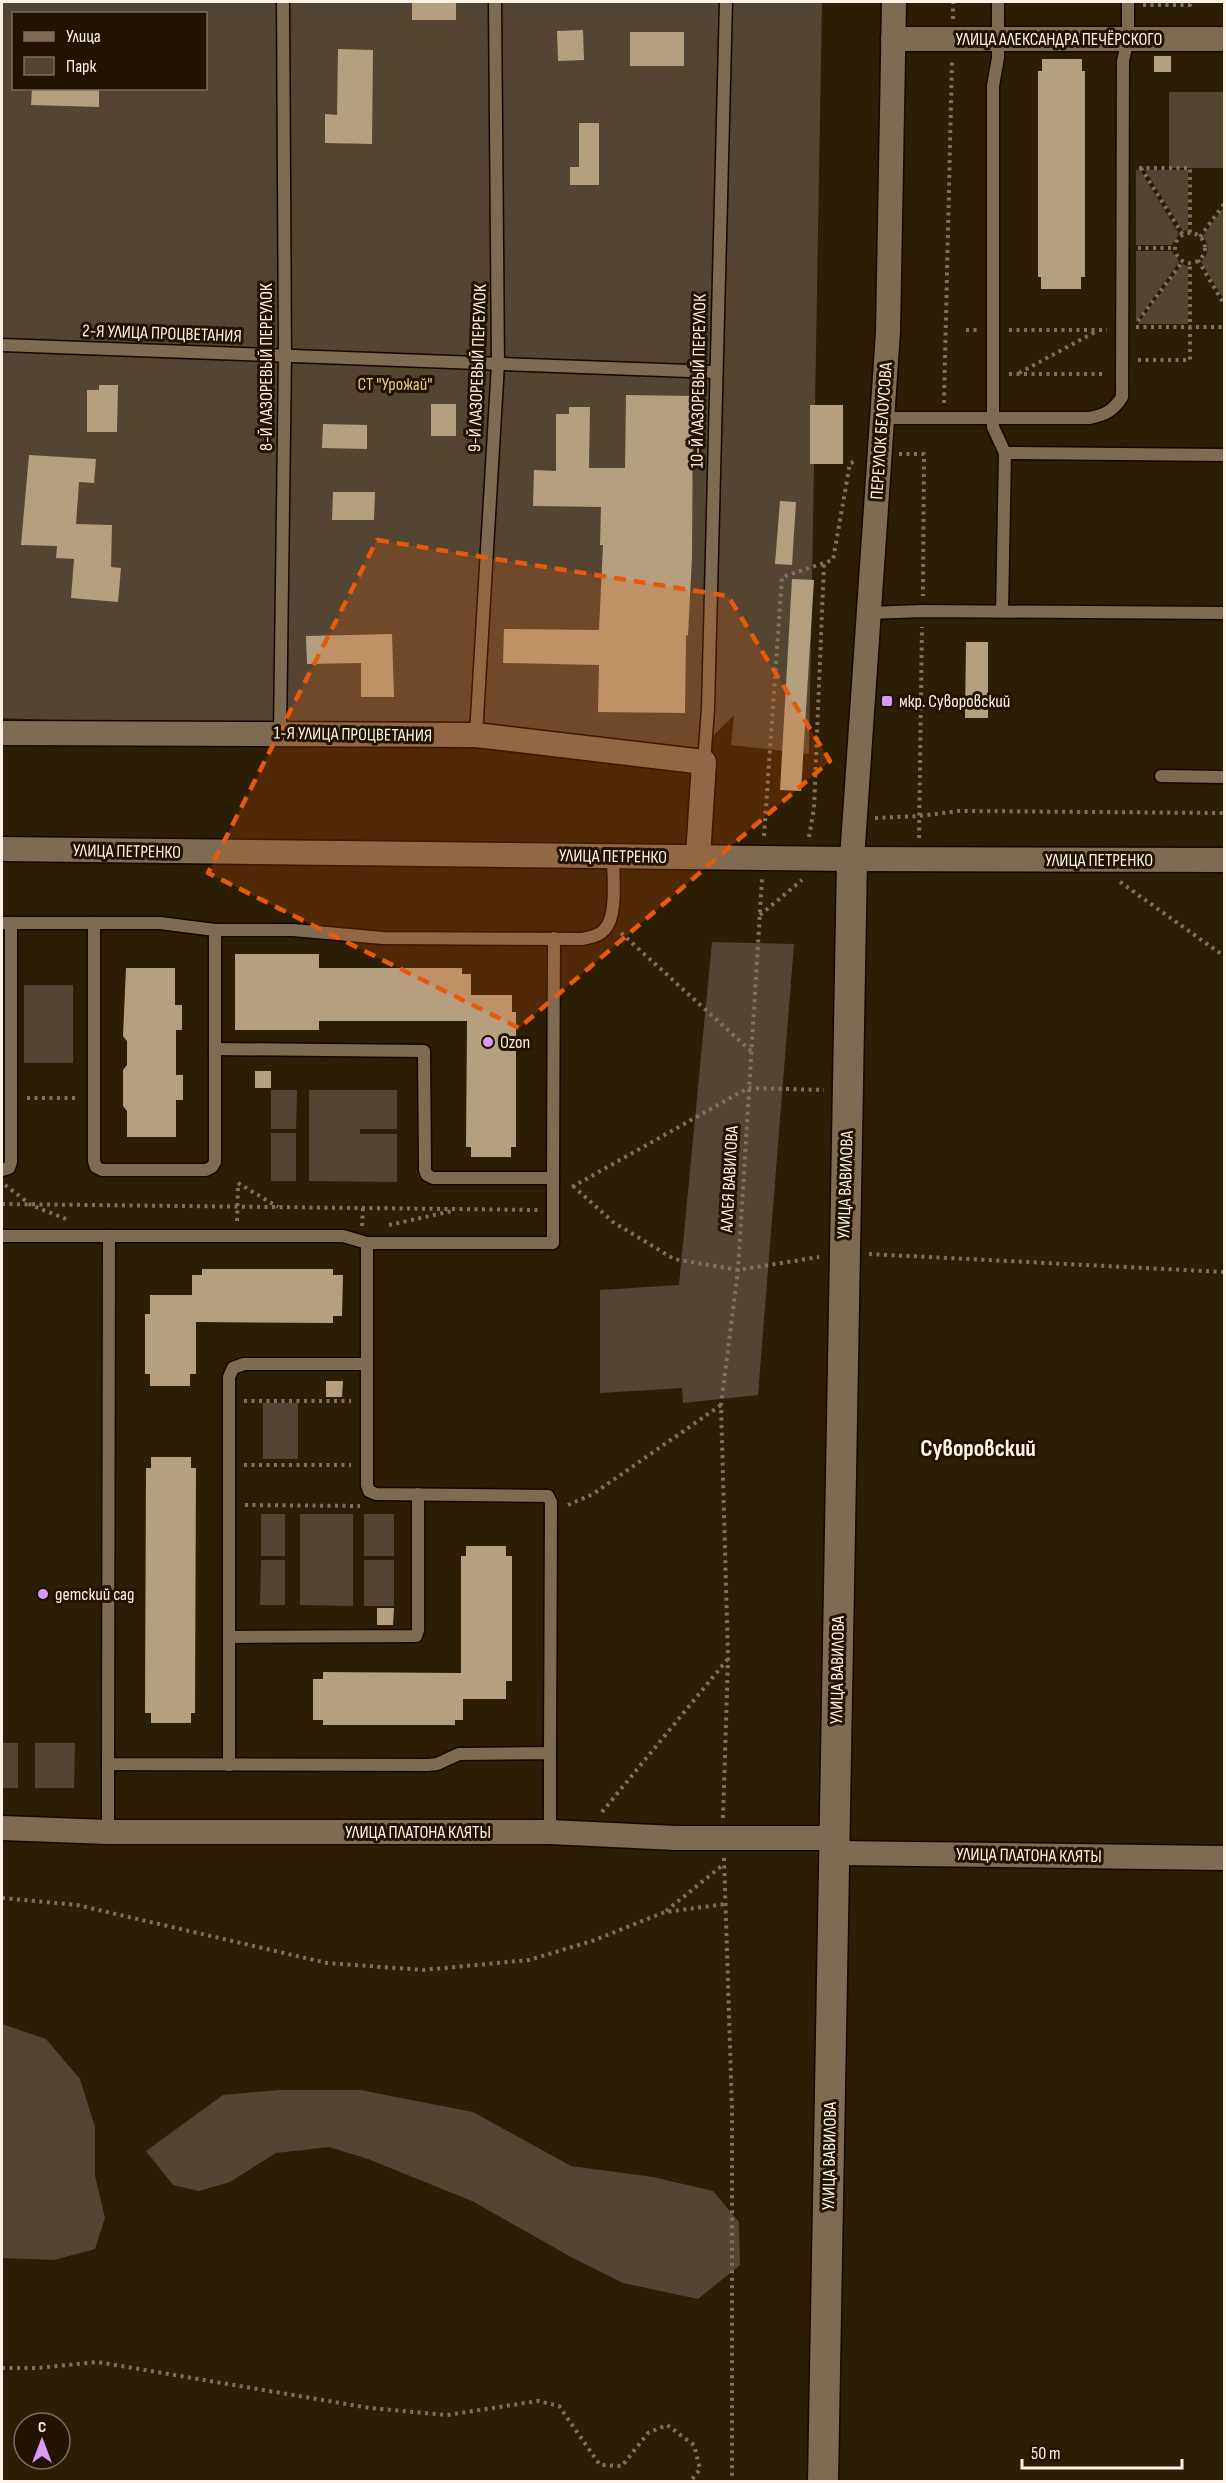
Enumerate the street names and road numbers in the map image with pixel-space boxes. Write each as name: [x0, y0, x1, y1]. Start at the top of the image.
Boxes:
street label: УЛИЦА АЛЕКСАНДРА ПЕЧЁРСКОГО: [956, 29, 1162, 50]
street label: 8-Й ЛАЗОРЕВЫЙ ПЕРЕУЛОК: [256, 282, 277, 451]
street label: 9-Й ЛАЗОРЕВЫЙ ПЕРЕУЛОК: [464, 283, 491, 452]
street label: 10-Й ЛАЗОРЕВЫЙ ПЕРЕУЛОК: [686, 293, 711, 468]
street label: 2-Я УЛИЦА ПРОЦВЕТАНИЯ: [82, 320, 242, 347]
street label: ПЕРЕУЛОК БЕЛОУСОВА: [866, 361, 897, 500]
street label: 1-Я УЛИЦА ПРОЦВЕТАНИЯ: [274, 723, 432, 746]
street label: УЛИЦА ПЕТРЕНКО: [73, 840, 181, 863]
street label: УЛИЦА ПЕТРЕНКО: [559, 845, 667, 868]
street label: УЛИЦА ПЕТРЕНКО: [1045, 850, 1153, 871]
street label: АЛЛЕЯ ВАВИЛОВА: [716, 1125, 743, 1234]
street label: УЛИЦА ВАВИЛОВА: [833, 1130, 858, 1239]
street label: УЛИЦА ВАВИЛОВА: [826, 1615, 849, 1724]
street label: УЛИЦА ПЛАТОНА КЛЯТЫ: [345, 1822, 491, 1843]
street label: УЛИЦА ПЛАТОНА КЛЯТЫ: [956, 1844, 1102, 1867]
street label: УЛИЦА ВАВИЛОВА: [818, 2101, 841, 2210]

